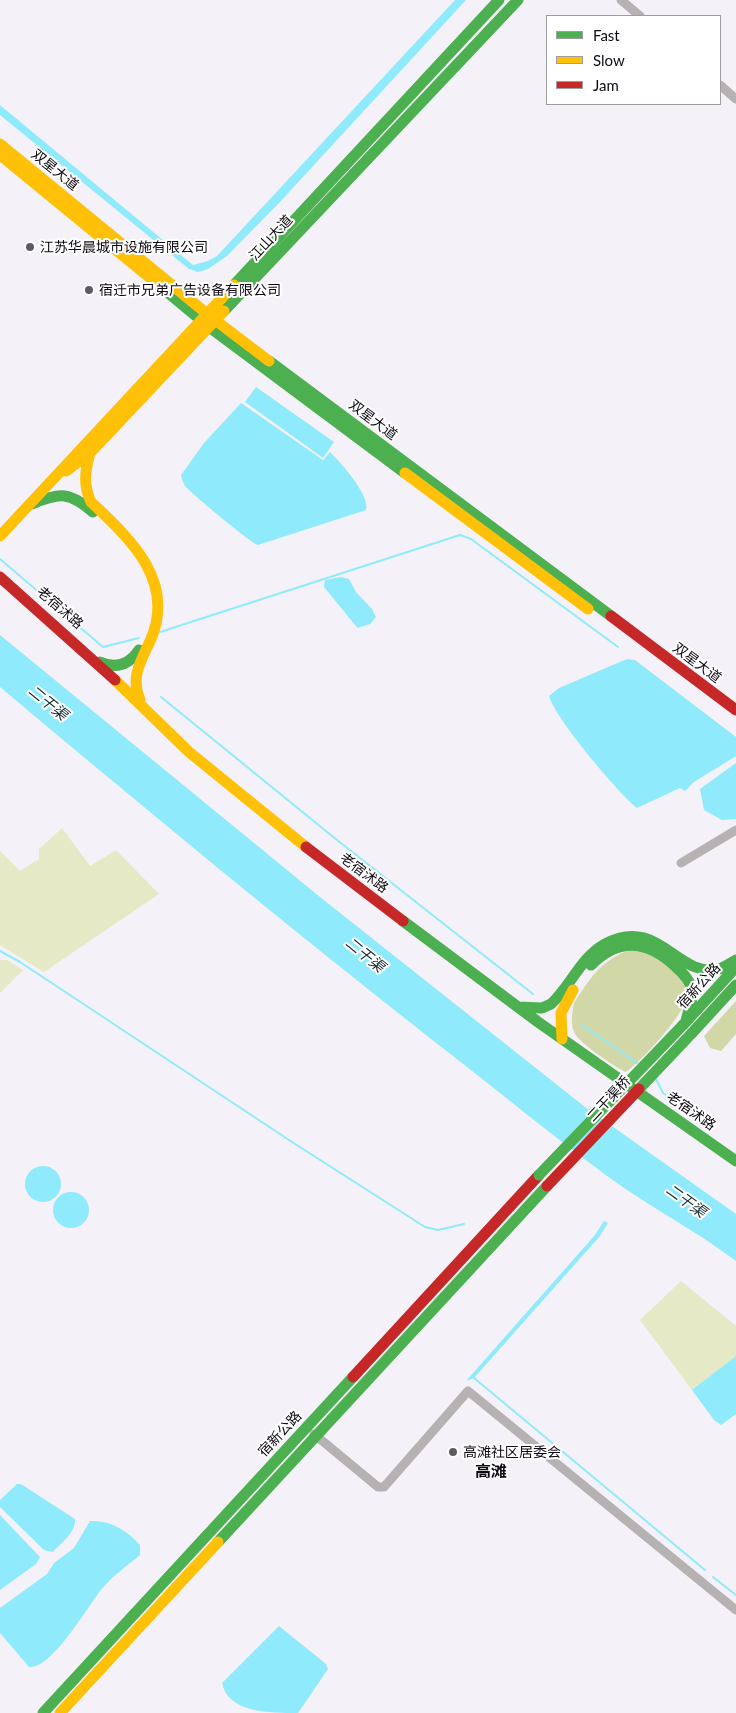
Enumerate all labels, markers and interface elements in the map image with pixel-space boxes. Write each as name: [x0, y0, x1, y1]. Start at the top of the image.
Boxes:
legend: [546, 15, 721, 105]
text: Fast: [593, 26, 620, 44]
text: Slow: [593, 51, 625, 69]
text: Jam: [593, 76, 619, 94]
street label: 双星大道: [28, 146, 82, 194]
street label: 江山大道: [246, 212, 296, 264]
place label: 江苏华晨城市设施有限公司: [40, 239, 208, 255]
marker: 江苏华晨城市设施有限公司: [24, 241, 36, 253]
place label: 宿迁市兄弟广告设备有限公司: [99, 282, 281, 298]
marker: 宿迁市兄弟广告设备有限公司: [83, 284, 95, 296]
street label: 双星大道: [346, 396, 400, 444]
street label: 老宿沭路: [33, 583, 87, 633]
street label: 双星大道: [670, 639, 724, 687]
water label: 二干渠: [25, 682, 71, 724]
street label: 老宿沭路: [337, 849, 391, 897]
water label: 二干渠: [342, 934, 388, 976]
street label: 宿新公路: [674, 960, 724, 1012]
street label: 二干渠桥: [584, 1073, 634, 1125]
street label: 老宿沭路: [663, 1088, 719, 1134]
water label: 二干渠: [663, 1180, 709, 1222]
street label: 宿新公路: [255, 1408, 305, 1460]
place label: 高滩社区居委会: [463, 1444, 561, 1460]
marker: 高滩社区居委会: [447, 1446, 459, 1458]
district label: 高滩: [475, 1462, 507, 1482]

